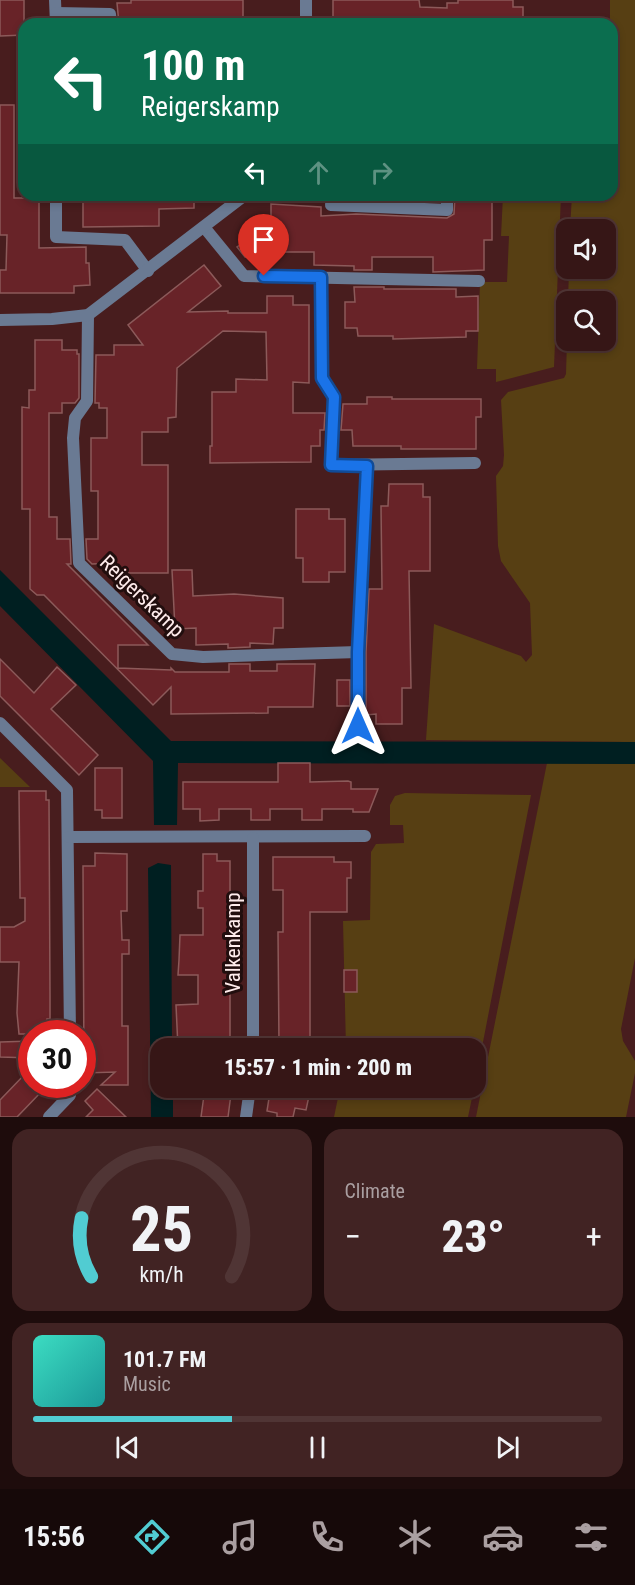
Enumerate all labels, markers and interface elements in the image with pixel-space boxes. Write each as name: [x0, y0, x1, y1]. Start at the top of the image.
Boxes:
text: 100 m: [141, 41, 246, 90]
icon: left: [42, 42, 120, 120]
text: Reigerskamp: [141, 91, 279, 123]
icon: left: [239, 156, 272, 189]
icon: ahead: [302, 156, 335, 189]
icon: right: [365, 156, 398, 189]
pin: [238, 214, 289, 276]
map controls: [556, 219, 616, 351]
button: sound: [556, 219, 616, 279]
icon: arrive: [247, 223, 280, 256]
button: search: [556, 291, 616, 351]
street label: Reigerskamp: [95, 550, 189, 642]
position arrow: [326, 694, 390, 758]
street label: Valkenkamp: [221, 892, 245, 994]
speed limit sign: 30: [18, 1020, 96, 1098]
text: 15:57 · 1 min · 200 m: [224, 1055, 412, 1080]
text: Climate: [345, 1179, 405, 1203]
text: 25: [130, 1193, 193, 1266]
text: 23°: [442, 1210, 505, 1263]
text: −: [345, 1217, 361, 1256]
text: +: [586, 1217, 602, 1256]
text: km/h: [140, 1262, 184, 1287]
text: 101.7 FM: [123, 1347, 206, 1372]
text: Music: [123, 1372, 171, 1396]
icon: previous: [111, 1431, 144, 1464]
icon: pause: [301, 1431, 334, 1464]
icon: next: [491, 1431, 524, 1464]
icon: directions: [131, 1516, 173, 1558]
icon: music: [219, 1516, 261, 1558]
icon: phone: [306, 1516, 348, 1558]
icon: climate: [394, 1516, 436, 1558]
icon: car: [482, 1516, 524, 1558]
icon: filters: [570, 1516, 612, 1558]
text: 15:56: [23, 1521, 85, 1553]

